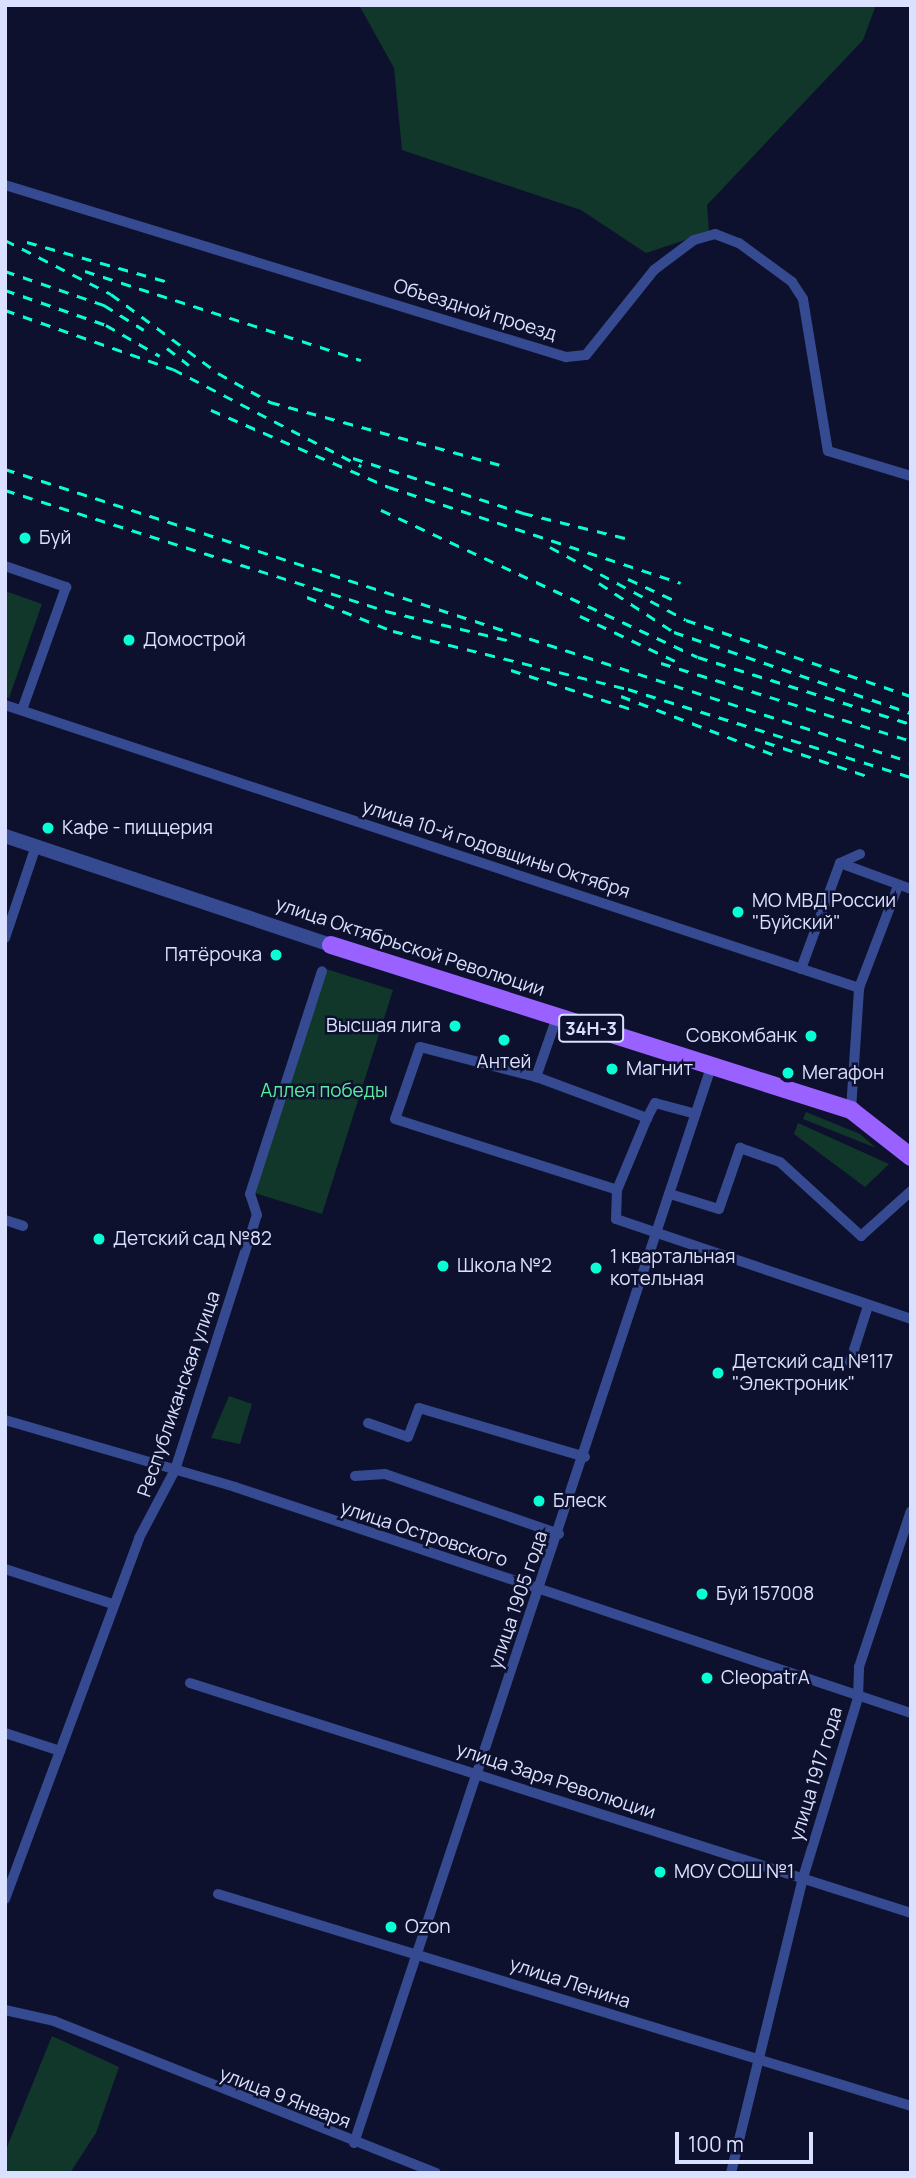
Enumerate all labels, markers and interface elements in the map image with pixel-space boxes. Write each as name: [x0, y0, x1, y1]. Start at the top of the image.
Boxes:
street label: Объездной проезд: [391, 274, 559, 346]
place label: Буй: [39, 527, 71, 549]
marker: Буй: [17, 530, 33, 546]
place label: Домострой: [143, 629, 246, 651]
marker: Домострой: [121, 632, 137, 648]
street label: улица 10-й годовщины Октября: [359, 795, 633, 903]
place label: Кафе - пиццерия: [62, 817, 213, 839]
marker: Кафе - пиццерия: [40, 820, 56, 836]
place label: МО МВД России "Буйский": [752, 890, 896, 934]
street label: улица Октябрьской Революции: [272, 893, 548, 1001]
marker: МО МВД России "Буйский": [730, 904, 746, 920]
place label: Пятёрочка: [165, 944, 262, 966]
marker: Пятёрочка: [268, 947, 284, 963]
road number: 34Н-3: [558, 1014, 624, 1042]
place label: Высшая лига: [326, 1015, 441, 1037]
marker: Высшая лига: [447, 1018, 463, 1034]
place label: Совкомбанк: [686, 1025, 797, 1047]
marker: Совкомбанк: [803, 1028, 819, 1044]
marker: Антей: [496, 1032, 512, 1048]
place label: Антей: [477, 1051, 531, 1073]
place label: Магнит: [626, 1058, 693, 1080]
marker: Магнит: [604, 1061, 620, 1077]
place label: Мегафон: [802, 1062, 884, 1084]
marker: Мегафон: [780, 1065, 796, 1081]
park label: Аллея победы: [260, 1080, 388, 1102]
place label: Детский сад №82: [113, 1228, 272, 1250]
marker: Детский сад №82: [91, 1231, 107, 1247]
place label: 1 квартальная котельная: [610, 1246, 735, 1290]
place label: Школа №2: [457, 1255, 552, 1277]
marker: Школа №2: [435, 1258, 451, 1274]
marker: 1 квартальная котельная: [588, 1260, 604, 1276]
street label: Республиканская улица: [133, 1288, 225, 1500]
place label: Детский сад №117 "Электроник": [732, 1351, 893, 1395]
marker: Детский сад №117 "Электроник": [710, 1365, 726, 1381]
place label: Блеск: [553, 1490, 606, 1512]
marker: Блеск: [531, 1493, 547, 1509]
street label: улица Островского: [337, 1496, 511, 1572]
street label: улица 1905 года: [484, 1528, 552, 1672]
place label: Буй 157008: [716, 1583, 814, 1605]
marker: Буй 157008: [694, 1586, 710, 1602]
place label: CleopatrA: [721, 1667, 810, 1689]
marker: CleopatrA: [699, 1670, 715, 1686]
street label: улица 1917 года: [785, 1704, 847, 1844]
street label: улица Заря Революции: [453, 1738, 659, 1824]
place label: МОУ СОШ №1: [674, 1861, 795, 1883]
marker: МОУ СОШ №1: [652, 1864, 668, 1880]
place label: Ozon: [405, 1916, 451, 1938]
marker: Ozon: [383, 1919, 399, 1935]
street label: улица Ленина: [507, 1953, 633, 2013]
street label: улица 9 Января: [216, 2062, 354, 2134]
scale bar: [678, 2118, 816, 2162]
text: 100 m: [688, 2130, 744, 2158]

